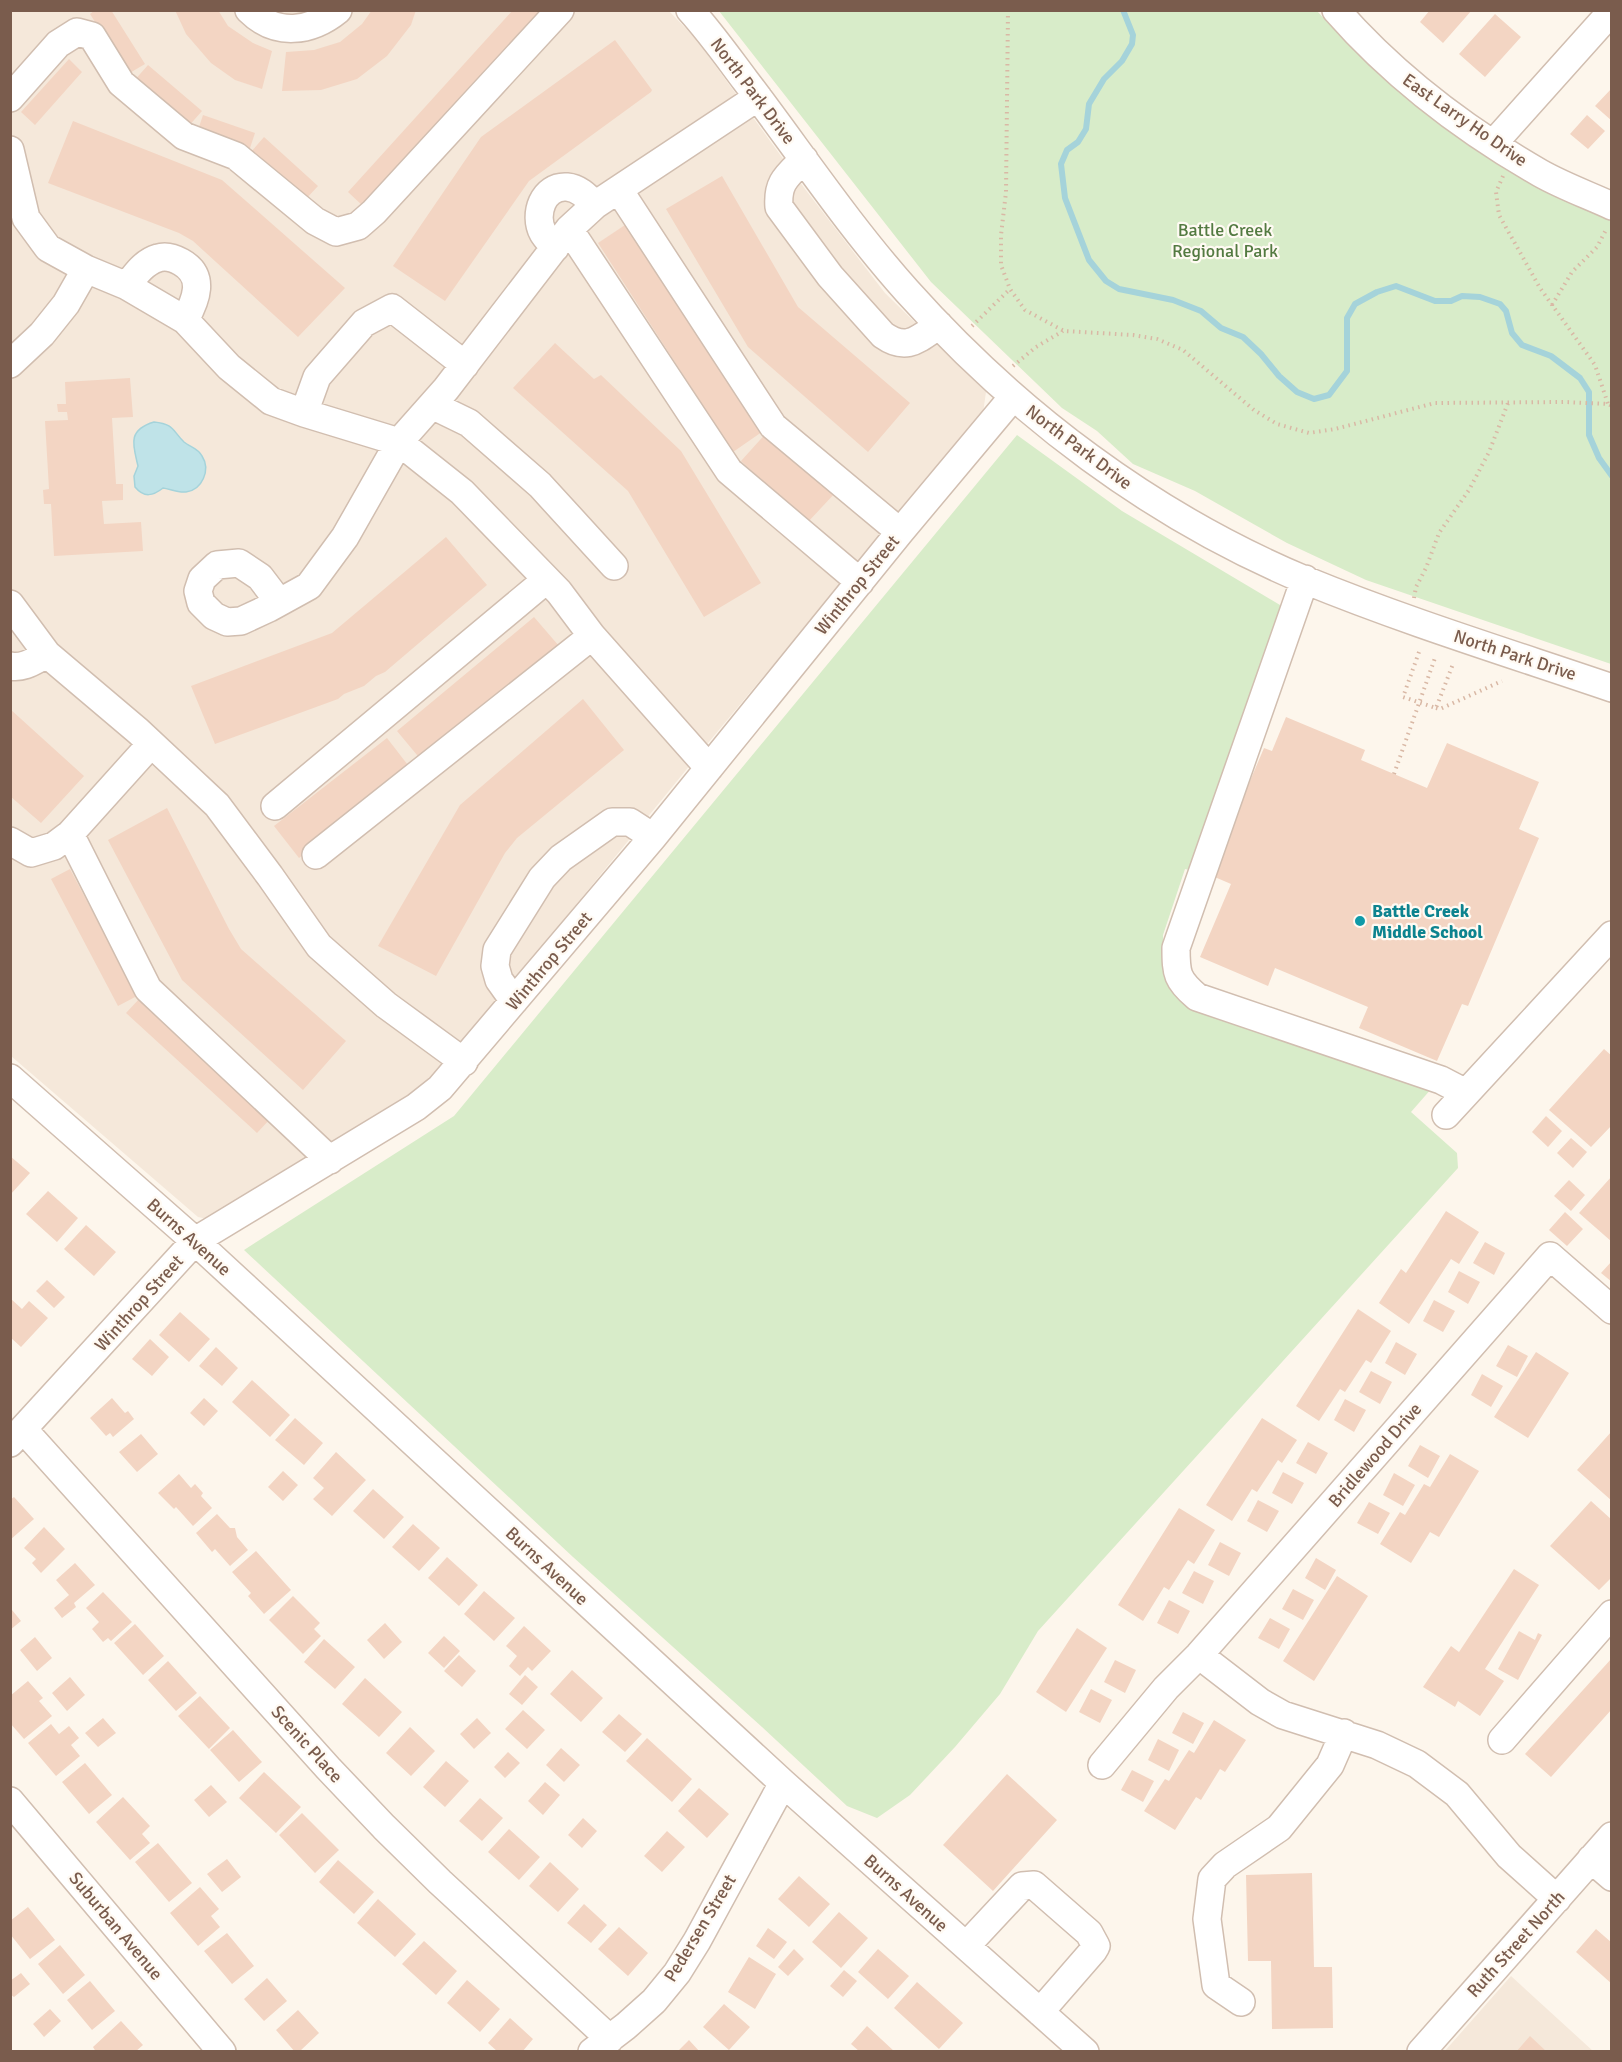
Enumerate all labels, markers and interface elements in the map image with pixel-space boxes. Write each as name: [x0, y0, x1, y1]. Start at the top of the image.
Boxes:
street label: North Park Drive: [706, 33, 800, 149]
street label: East Larry Ho Drive: [1398, 69, 1532, 171]
park label: Battle Creek Regional Park: [1172, 219, 1278, 262]
street label: North Park Drive: [1021, 400, 1137, 494]
street label: Winthrop Street: [810, 531, 904, 639]
street label: North Park Drive: [1451, 625, 1579, 685]
place label: Battle Creek Middle School: [1372, 900, 1483, 943]
street label: Winthrop Street: [501, 907, 597, 1015]
marker: Battle Creek Middle School: [1353, 914, 1367, 928]
street label: Burns Avenue: [143, 1194, 235, 1280]
street label: Winthrop Street: [90, 1250, 188, 1356]
street label: Bridlewood Drive: [1324, 1398, 1426, 1512]
street label: Burns Avenue: [501, 1522, 593, 1610]
street label: Scenic Place: [267, 1701, 347, 1787]
street label: Burns Avenue: [860, 1850, 952, 1936]
street label: Suburban Avenue: [64, 1867, 168, 1985]
street label: Pedersen Street: [659, 1870, 741, 1986]
street label: Ruth Street North: [1462, 1886, 1570, 2002]

